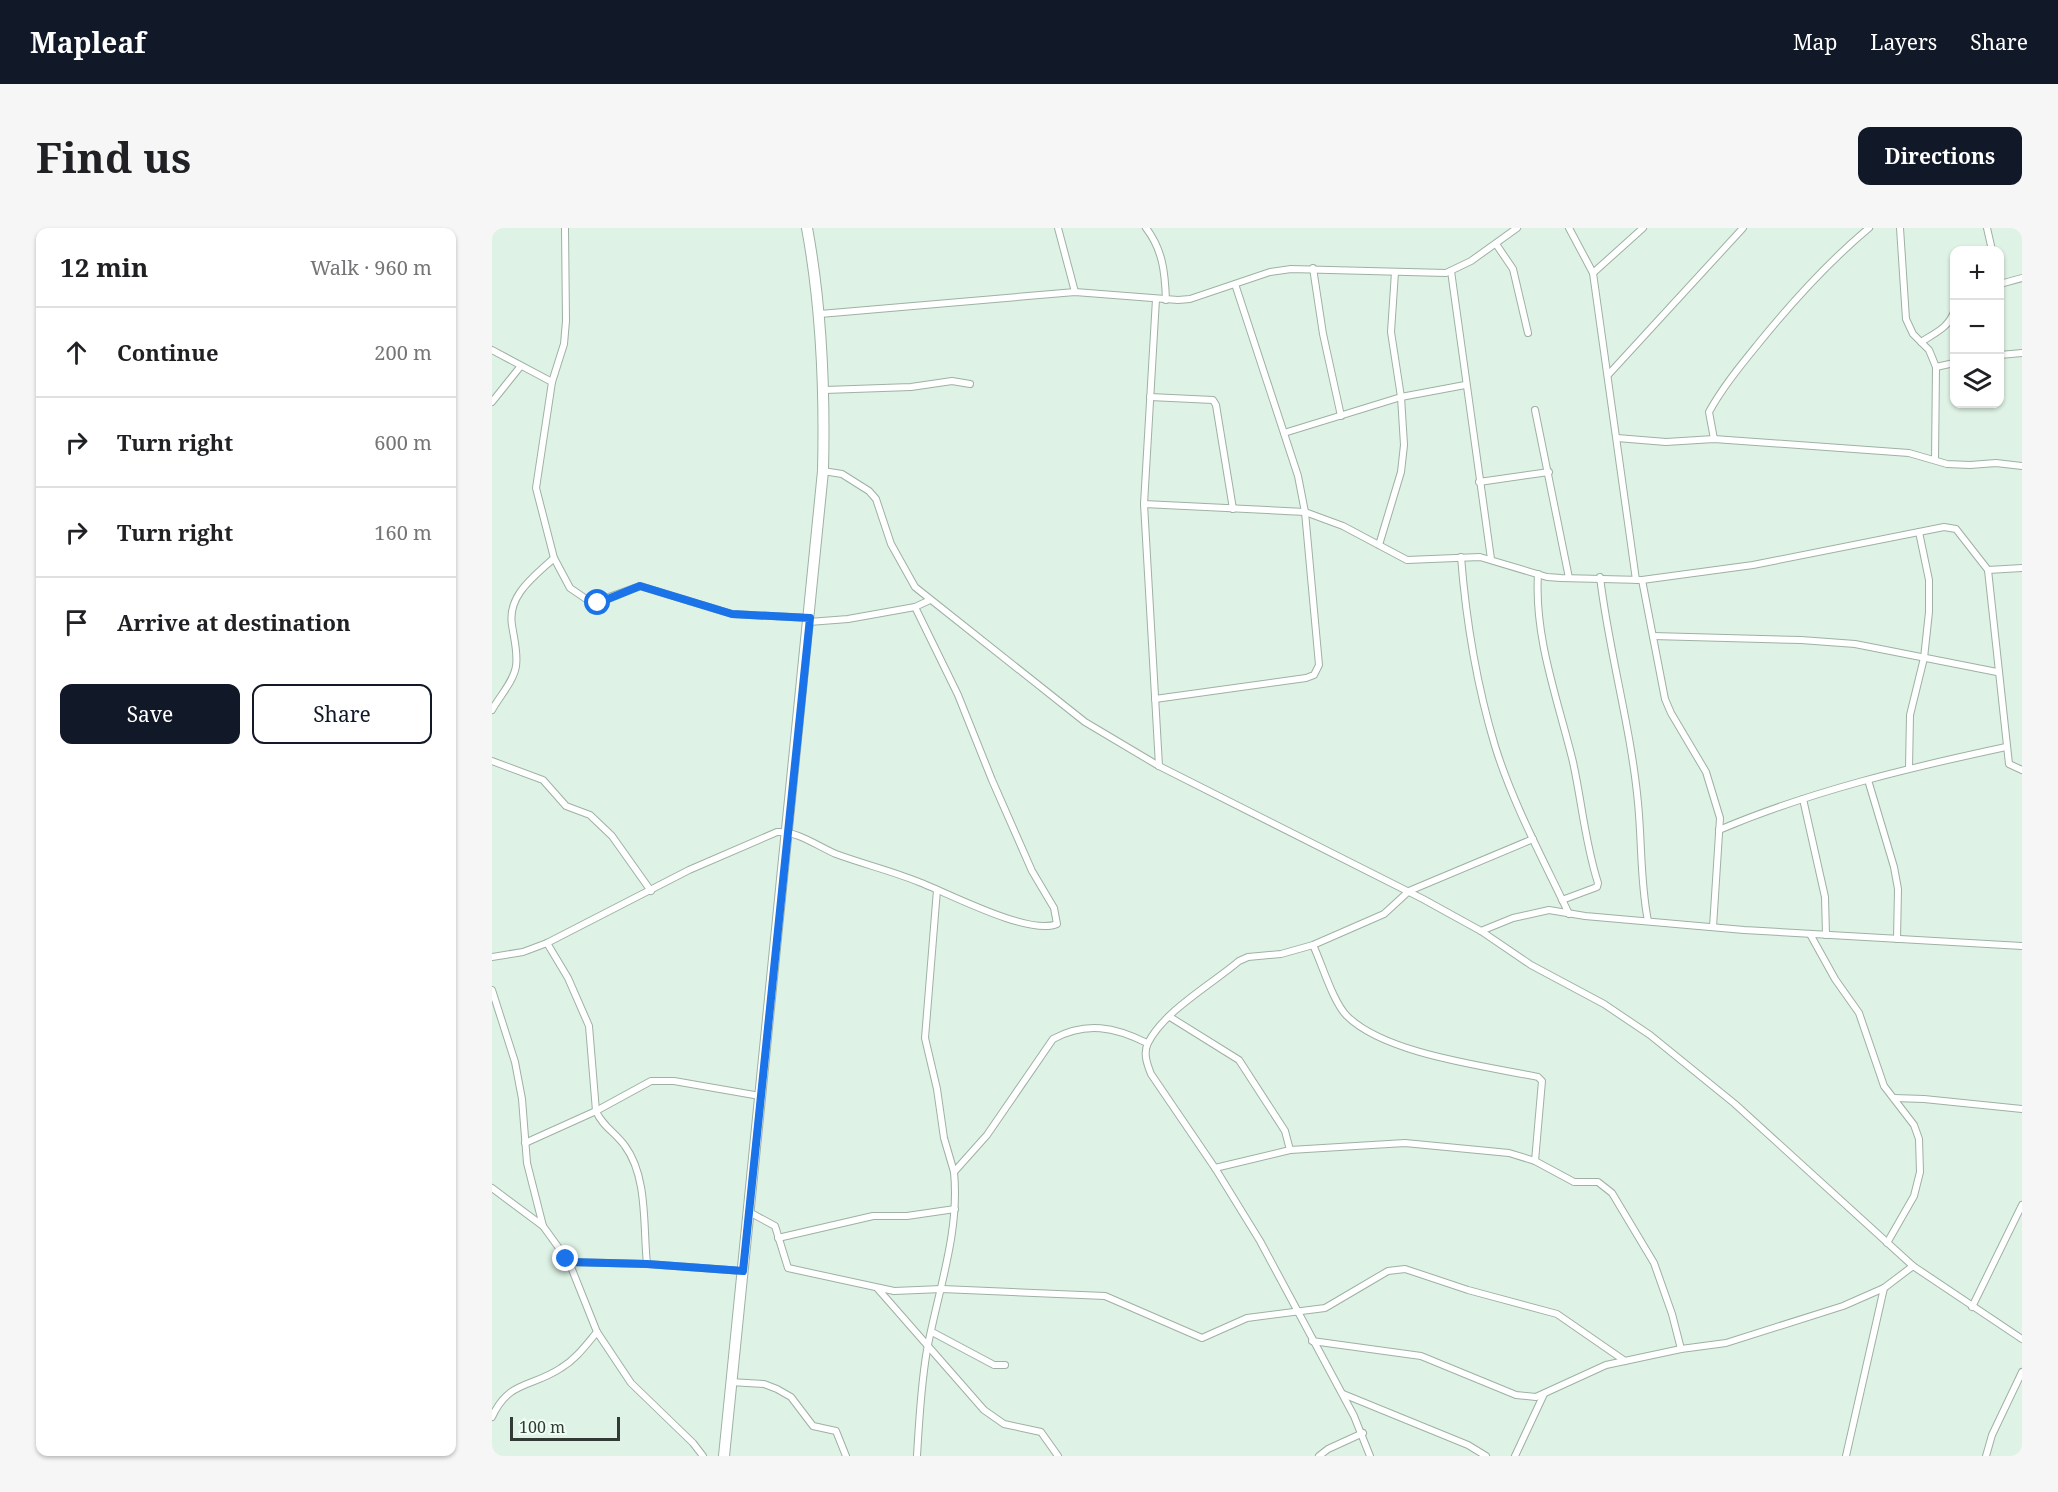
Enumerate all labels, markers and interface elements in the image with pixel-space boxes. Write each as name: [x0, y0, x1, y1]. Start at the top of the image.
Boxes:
text: Mapleaf: [30, 23, 146, 61]
text: Map: [1793, 28, 1837, 56]
text: Layers: [1870, 28, 1937, 56]
text: Share: [1970, 28, 2028, 56]
button: Directions: [1858, 127, 2022, 185]
text: Find us: [36, 128, 191, 185]
map controls: [1950, 246, 2004, 408]
button: +: [1950, 246, 2004, 300]
text: 12 min: [60, 249, 148, 285]
text: Walk · 960 m: [310, 254, 432, 281]
button: −: [1950, 300, 2004, 354]
icon: ahead: [60, 336, 93, 369]
text: Continue: [117, 337, 219, 367]
text: 200 m: [374, 339, 432, 366]
button: layers: [1950, 354, 2004, 408]
icon: right: [60, 426, 93, 459]
text: Turn right: [117, 427, 233, 457]
text: 600 m: [374, 429, 432, 456]
icon: right: [60, 516, 93, 549]
text: Turn right: [117, 517, 233, 547]
text: 160 m: [374, 519, 432, 546]
route start: [584, 589, 610, 615]
icon: arrive: [60, 606, 93, 639]
text: Arrive at destination: [117, 607, 351, 637]
button: Save: [60, 684, 240, 744]
button: Share: [252, 684, 432, 744]
route end: [552, 1245, 578, 1271]
scale bar: [510, 1414, 620, 1442]
text: 100 m: [519, 1416, 565, 1438]

